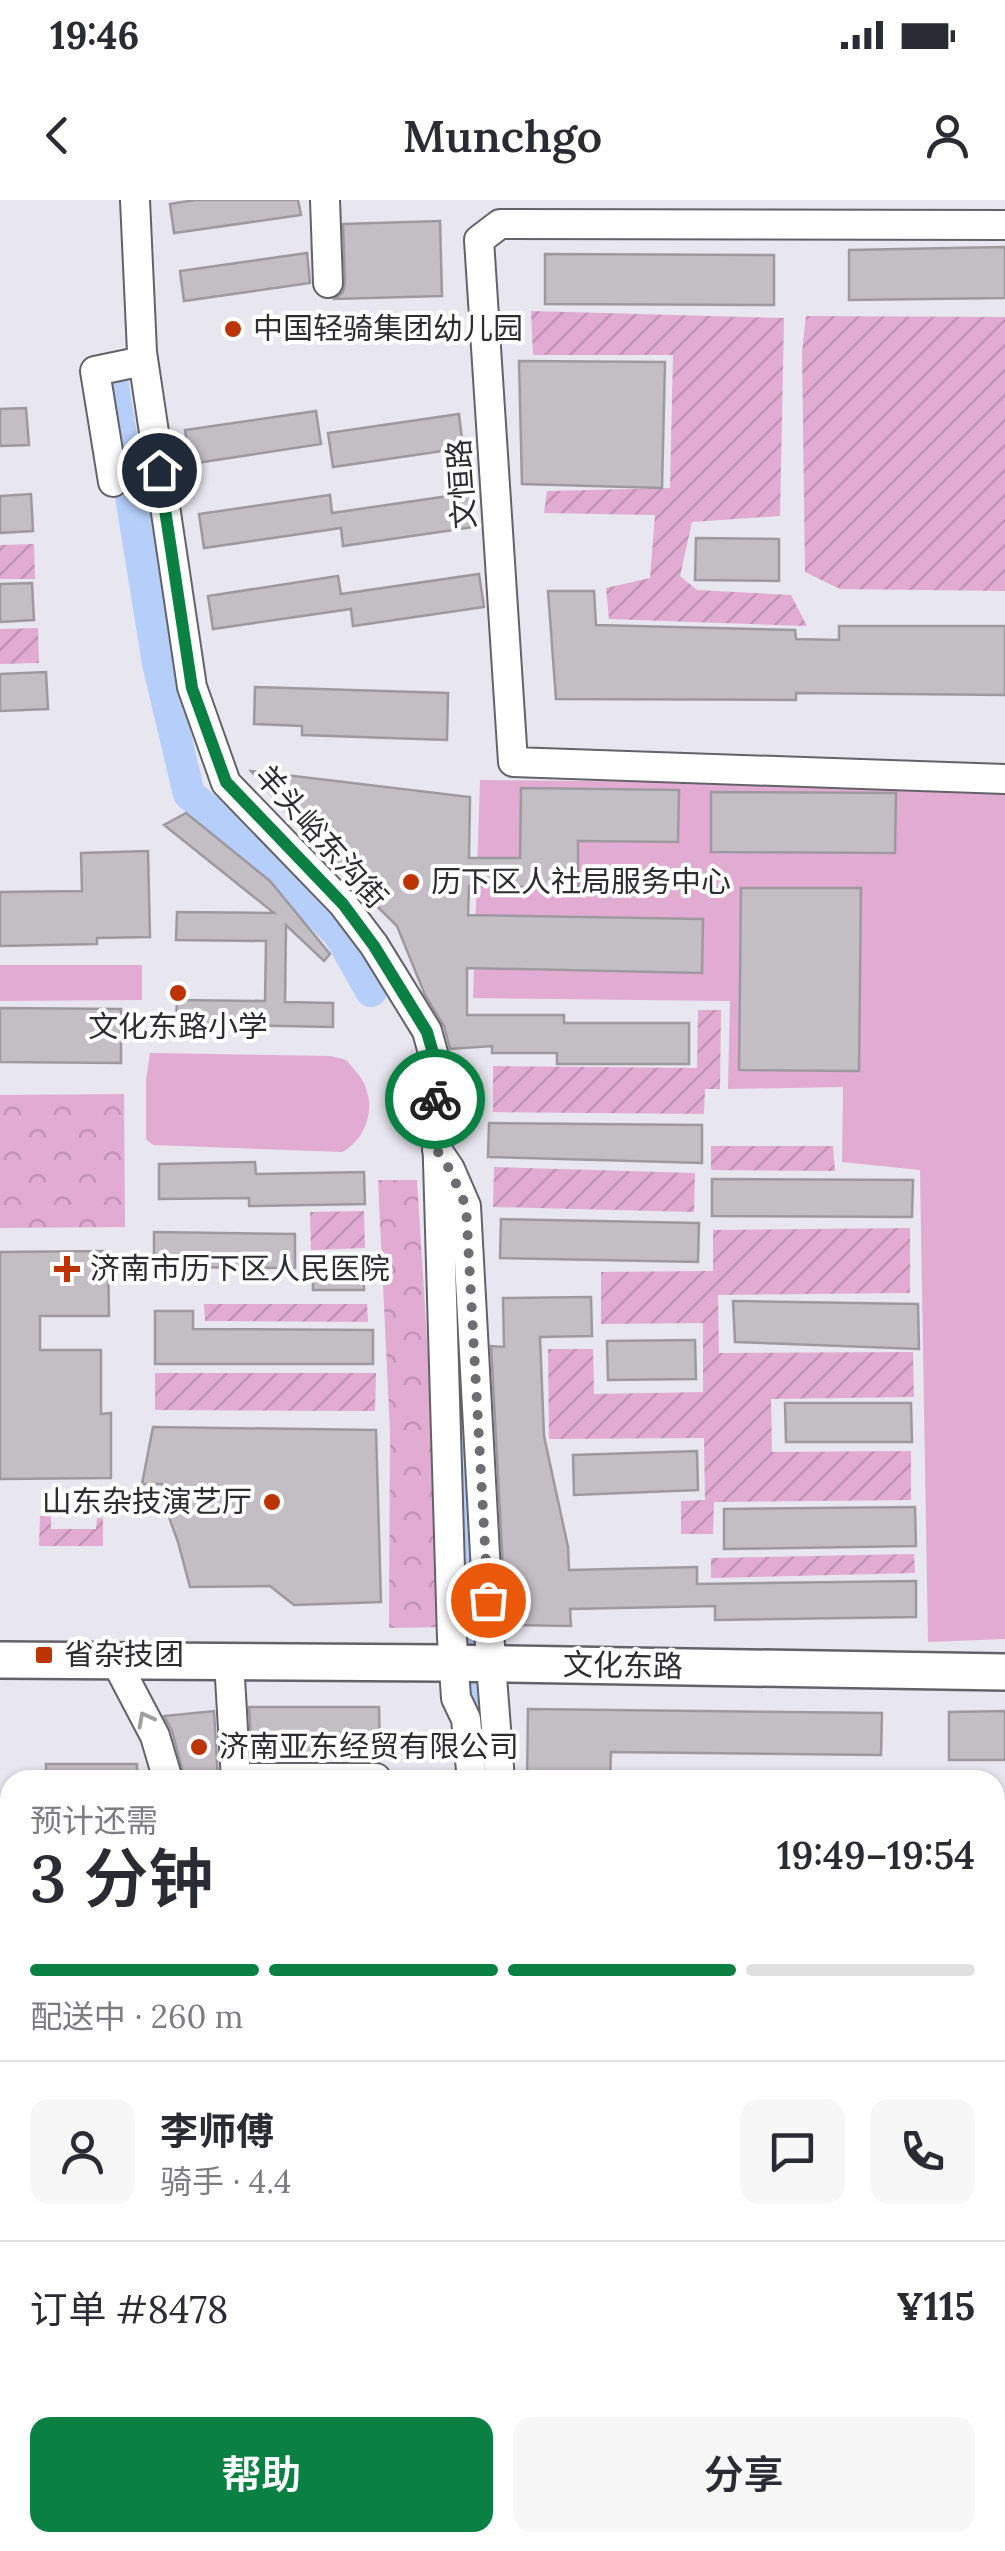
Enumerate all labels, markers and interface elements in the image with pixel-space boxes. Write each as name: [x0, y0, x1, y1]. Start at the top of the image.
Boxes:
text: 19:46: [50, 11, 139, 59]
text: Munchgo: [403, 107, 602, 164]
icon: back: [30, 108, 85, 163]
icon: person: [920, 108, 975, 163]
place label: 中国轻骑集团幼儿园: [253, 309, 523, 347]
marker: 中国轻骑集团幼儿园: [222, 318, 244, 340]
pin: [117, 428, 202, 513]
street label: 文恒路: [439, 438, 483, 530]
icon: home: [132, 443, 187, 498]
street label: 羊头峪东沟街: [247, 757, 396, 916]
place label: 历下区人社局服务中心: [431, 862, 731, 900]
marker: 历下区人社局服务中心: [400, 871, 422, 893]
marker: 文化东路小学: [167, 982, 189, 1004]
place label: 文化东路小学: [88, 1007, 268, 1045]
courier: [385, 1049, 485, 1149]
icon: bike: [408, 1072, 463, 1127]
place label: 济南市历下区人民医院: [90, 1249, 390, 1287]
marker: 济南市历下区人民医院: [54, 1256, 80, 1282]
place label: 山东杂技演艺厅: [42, 1482, 252, 1520]
marker: 山东杂技演艺厅: [261, 1491, 283, 1513]
pin: [446, 1558, 531, 1643]
icon: bag: [461, 1573, 516, 1628]
place label: 省杂技团: [64, 1635, 184, 1673]
marker: 省杂技团: [33, 1644, 55, 1666]
street label: 文化东路: [563, 1645, 683, 1685]
one-way arrow: [138, 1711, 158, 1729]
place label: 济南亚东经贸有限公司: [219, 1727, 519, 1765]
marker: 济南亚东经贸有限公司: [188, 1736, 210, 1758]
text: 预计还需: [30, 1800, 158, 1841]
text: 19:49–19:54: [777, 1831, 975, 1879]
text: 3 分钟: [30, 1837, 213, 1920]
text: 配送中 · 260 m: [30, 1996, 243, 2037]
button: person: [30, 2099, 135, 2204]
button: chat: [740, 2099, 845, 2204]
button: phone: [870, 2099, 975, 2204]
text: 李师傅: [160, 2107, 274, 2155]
text: 骑手 · 4.4: [160, 2161, 291, 2202]
text: ¥115: [896, 2282, 975, 2330]
text: 订单 #8478: [30, 2285, 228, 2333]
button: 帮助: [30, 2417, 493, 2532]
button: 分享: [513, 2417, 975, 2532]

